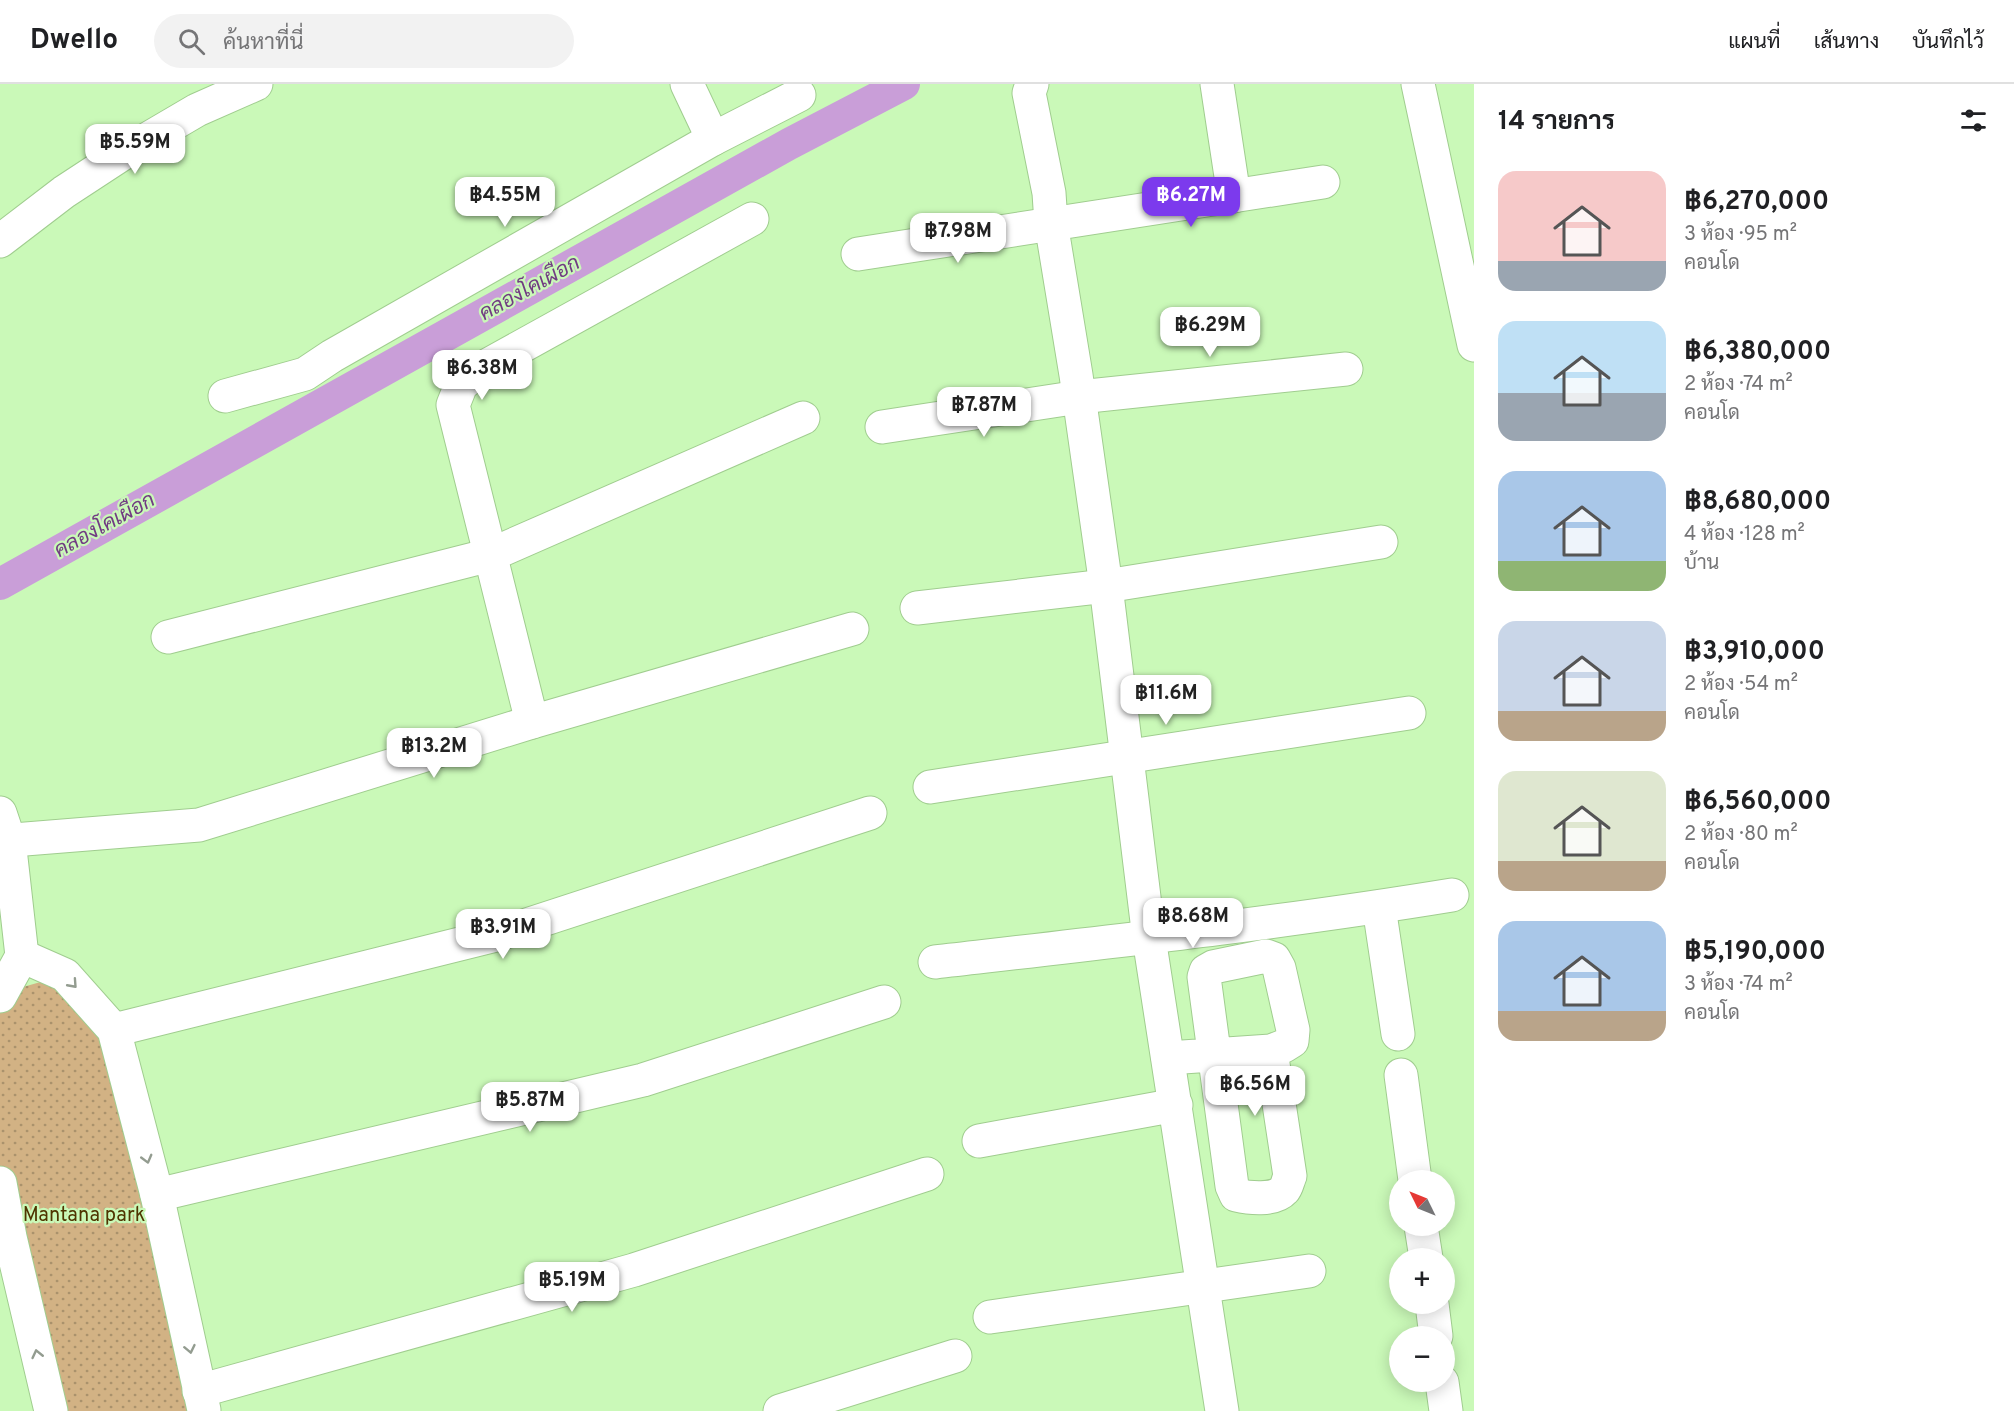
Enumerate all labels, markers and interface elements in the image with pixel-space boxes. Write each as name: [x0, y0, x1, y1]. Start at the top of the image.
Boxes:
search box: [154, 14, 574, 68]
text: Dwello: [30, 23, 118, 59]
icon: search: [175, 25, 208, 58]
text: แผนที่: [1728, 29, 1781, 56]
text: เส้นทาง: [1814, 29, 1879, 56]
text: บันทึกไว้: [1912, 29, 1984, 56]
text: ค้นหาที่นี่: [223, 30, 303, 57]
icon: filters: [1957, 104, 1990, 137]
text: 14 รายการ: [1498, 106, 1615, 139]
pin: ฿5.59M: [86, 124, 184, 175]
text: ฿5.59M: [99, 130, 171, 156]
pin: ฿4.55M: [456, 177, 554, 228]
pin: ฿6.27M: [1142, 177, 1240, 228]
text: ฿4.55M: [469, 183, 541, 209]
text: ฿6.27M: [1156, 183, 1226, 209]
text: ฿6,270,000: [1684, 186, 1829, 219]
icon: home: [1546, 195, 1618, 267]
pin: ฿7.98M: [909, 213, 1007, 264]
text: ฿7.98M: [924, 219, 992, 245]
text: 3 ห้อง · 95 m²: [1684, 222, 1797, 248]
water label: คลองโคเผือก: [474, 249, 585, 328]
text: คอนโด: [1684, 251, 1740, 277]
pin: ฿6.29M: [1161, 307, 1259, 358]
text: ฿6.29M: [1174, 313, 1246, 339]
text: ฿6,380,000: [1684, 336, 1831, 369]
icon: home: [1546, 345, 1618, 417]
pin: ฿6.38M: [433, 350, 531, 401]
text: ฿6.38M: [446, 356, 518, 382]
text: 2 ห้อง · 74 m²: [1684, 372, 1793, 398]
pin: ฿7.87M: [935, 387, 1033, 438]
text: ฿7.87M: [951, 393, 1017, 419]
text: คอนโด: [1684, 401, 1740, 427]
water label: คลองโคเผือก: [49, 486, 160, 565]
text: ฿8,680,000: [1684, 486, 1831, 519]
icon: home: [1546, 495, 1618, 567]
text: 4 ห้อง · 128 m²: [1684, 522, 1805, 548]
text: บ้าน: [1684, 551, 1719, 577]
text: ฿3,910,000: [1684, 636, 1825, 669]
icon: home: [1546, 645, 1618, 717]
text: 2 ห้อง · 54 m²: [1684, 672, 1798, 698]
pin: ฿11.6M: [1117, 675, 1215, 726]
text: ฿11.6M: [1134, 681, 1198, 707]
text: คอนโด: [1684, 701, 1740, 727]
pin: ฿13.2M: [385, 728, 483, 779]
text: ฿13.2M: [401, 734, 467, 760]
text: ฿6,560,000: [1684, 786, 1831, 819]
icon: home: [1546, 795, 1618, 867]
text: 2 ห้อง · 80 m²: [1684, 822, 1798, 848]
text: คอนโด: [1684, 851, 1740, 877]
pin: ฿8.68M: [1144, 898, 1242, 949]
text: ฿8.68M: [1157, 904, 1229, 930]
pin: ฿3.91M: [454, 909, 552, 960]
text: ฿3.91M: [470, 915, 536, 941]
text: ฿5,190,000: [1684, 936, 1826, 969]
icon: home: [1546, 945, 1618, 1017]
text: 3 ห้อง · 74 m²: [1684, 972, 1793, 998]
one-way arrow: [66, 977, 77, 988]
text: คอนโด: [1684, 1001, 1740, 1027]
pin: ฿6.56M: [1206, 1066, 1304, 1117]
text: ฿6.56M: [1219, 1072, 1291, 1098]
pin: ฿5.87M: [481, 1082, 579, 1133]
text: ฿5.87M: [495, 1088, 565, 1114]
one-way arrow: [140, 1154, 153, 1164]
north arrow: [1389, 1170, 1455, 1236]
map controls: [1389, 1170, 1455, 1392]
park label: Mantana park: [23, 1203, 145, 1229]
button: +: [1389, 1248, 1455, 1314]
pin: ฿5.19M: [523, 1262, 621, 1313]
text: ฿5.19M: [538, 1268, 606, 1294]
button: −: [1389, 1326, 1455, 1392]
one-way arrow: [183, 1344, 196, 1354]
one-way arrow: [32, 1349, 45, 1359]

